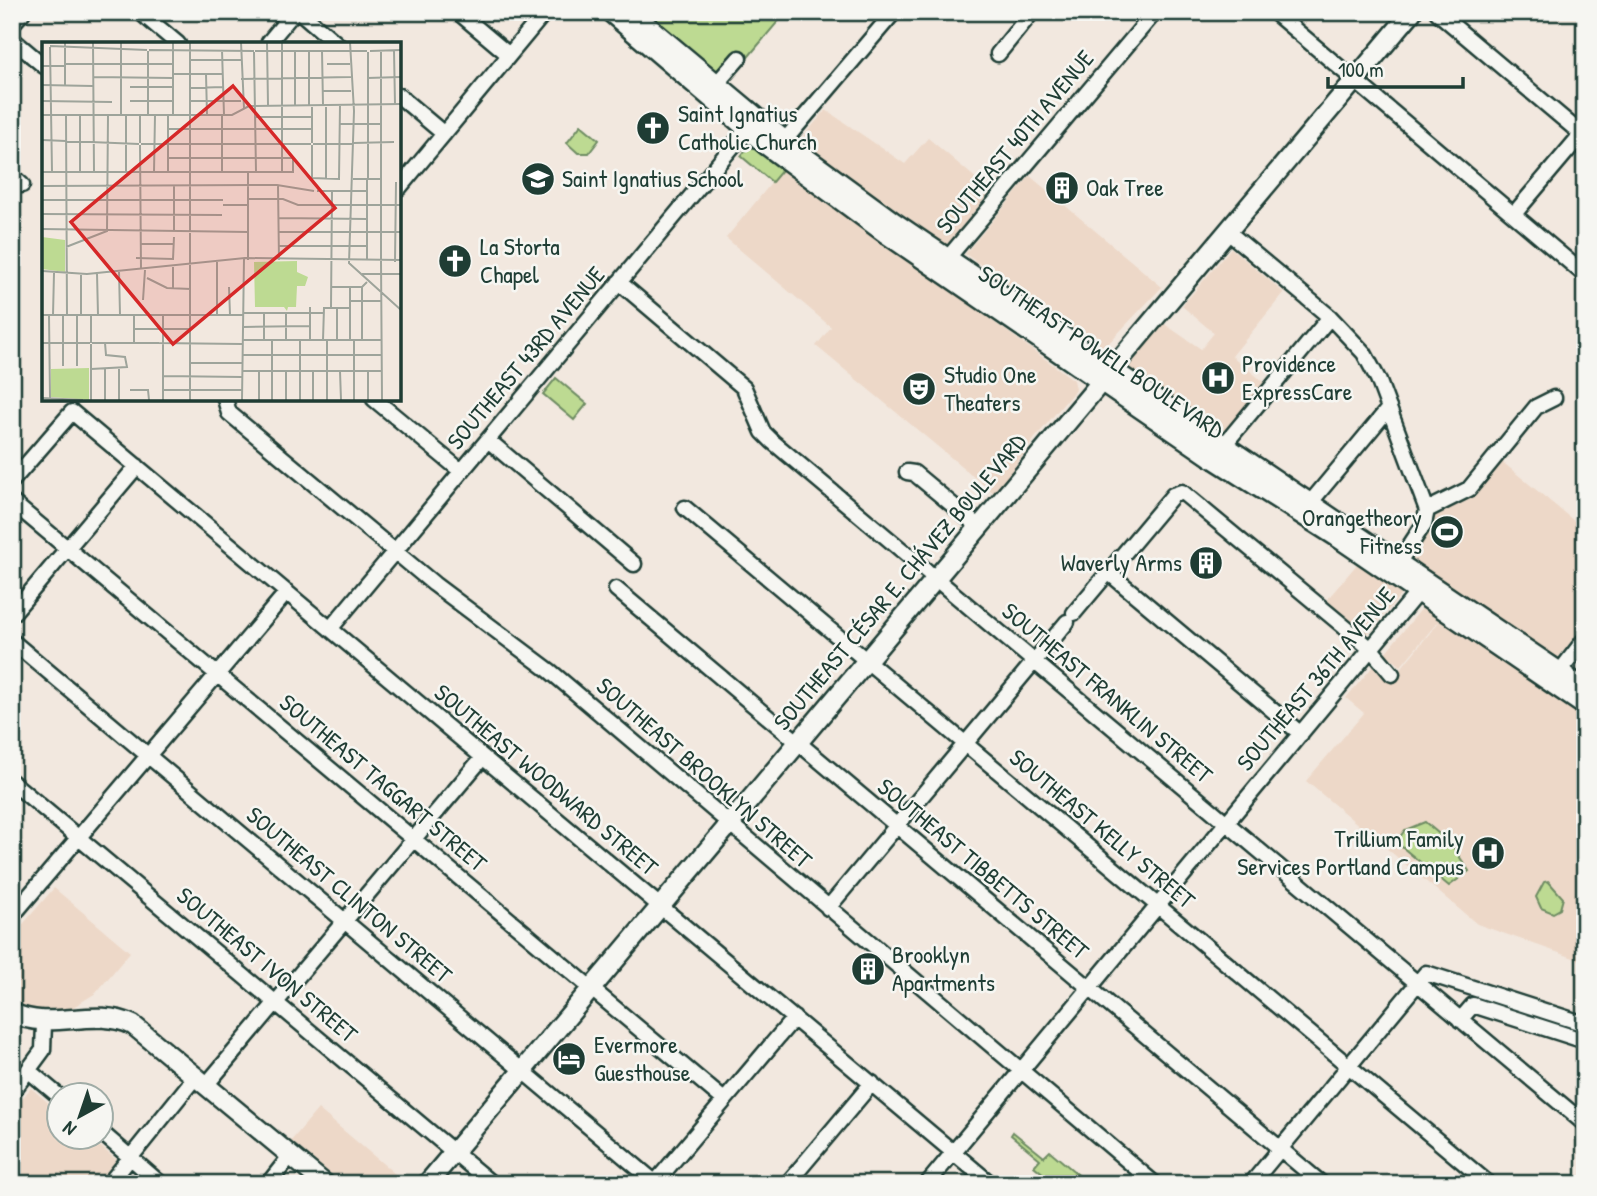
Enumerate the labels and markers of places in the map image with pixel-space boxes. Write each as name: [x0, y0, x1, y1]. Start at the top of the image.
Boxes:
place label: Saint Ignatius Catholic Church: [678, 97, 817, 157]
church icon: Saint Ignatius Catholic Church: [634, 109, 672, 147]
school or university icon: Saint Ignatius School: [519, 160, 557, 198]
place label: Saint Ignatius School: [562, 162, 744, 194]
building icon: Oak Tree: [1043, 169, 1081, 207]
place label: Oak Tree: [1086, 171, 1164, 203]
place label: La Storta Chapel: [480, 230, 560, 290]
church icon: La Storta Chapel: [436, 242, 474, 280]
place label: Providence ExpressCare: [1242, 347, 1353, 407]
place label: Studio One Theaters: [944, 358, 1037, 418]
hospital icon: Providence ExpressCare: [1199, 359, 1237, 397]
theatre icon: Studio One Theaters: [900, 370, 938, 408]
place label: Orangetheory Fitness: [1302, 501, 1422, 561]
sports icon: Orangetheory Fitness: [1428, 513, 1466, 551]
building icon: Waverly Arms: [1187, 544, 1225, 582]
place label: Waverly Arms: [1061, 546, 1182, 578]
place label: Trillium Family Services Portland Campus: [1237, 822, 1464, 882]
hospital icon: Trillium Family Services Portland Campus: [1469, 834, 1507, 872]
place label: Brooklyn Apartments: [892, 938, 995, 998]
building icon: Brooklyn Apartments: [849, 950, 887, 988]
place label: Evermore Guesthouse: [594, 1028, 691, 1088]
hotel icon: Evermore Guesthouse: [550, 1040, 588, 1078]

